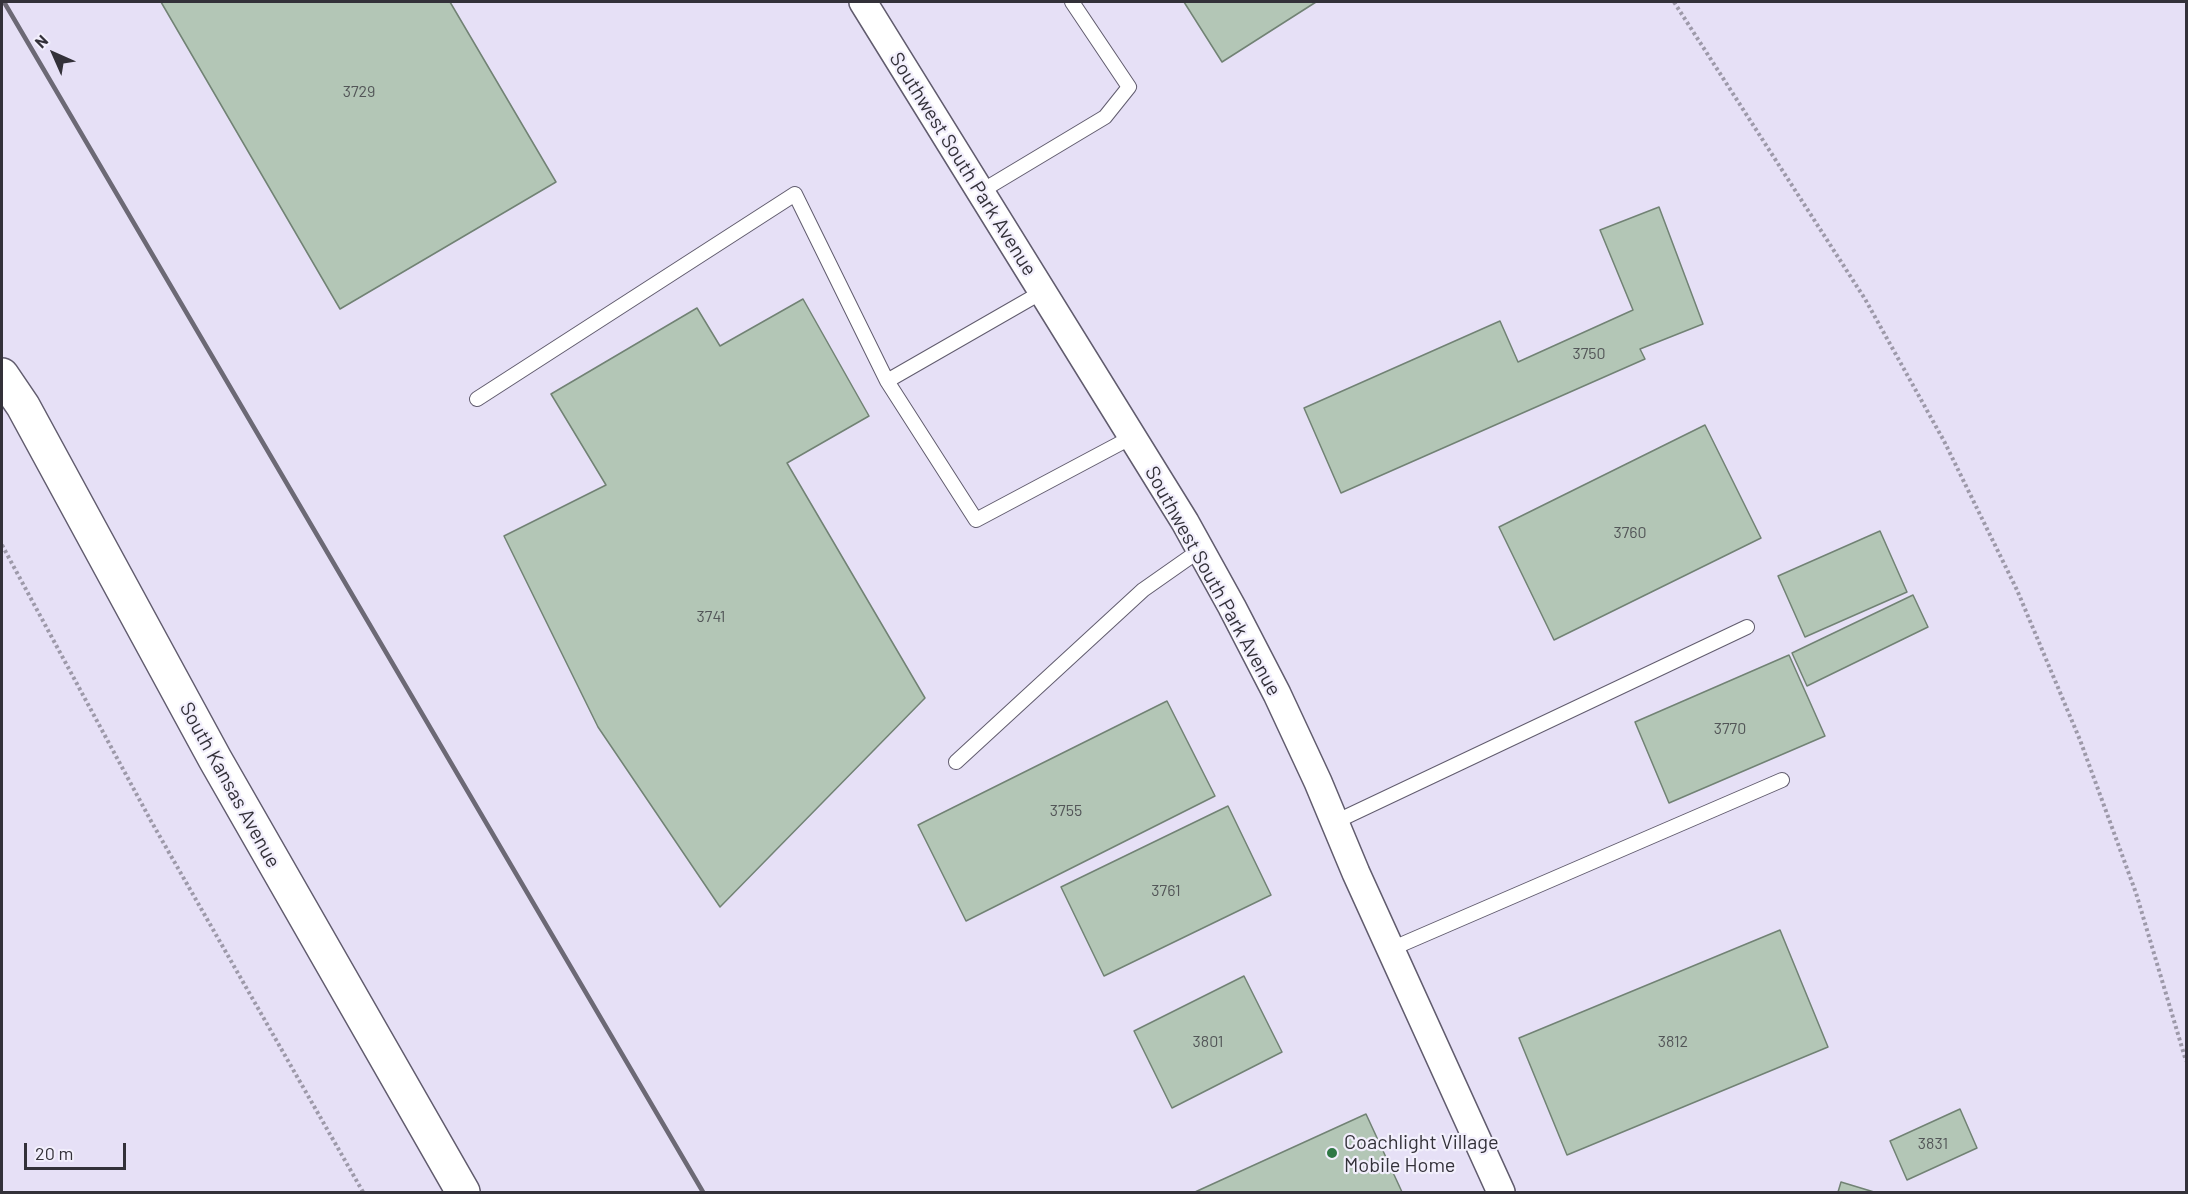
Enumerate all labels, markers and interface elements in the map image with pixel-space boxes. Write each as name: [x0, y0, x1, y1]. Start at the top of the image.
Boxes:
north arrow: [24, 24, 84, 84]
text: N: [30, 30, 51, 51]
street label: Southwest South Park Avenue: [884, 48, 1042, 280]
house number: 3729: [343, 82, 375, 102]
house number: 3750: [1572, 344, 1606, 364]
street label: Southwest South Park Avenue: [1140, 462, 1286, 700]
house number: 3760: [1613, 523, 1647, 543]
house number: 3741: [697, 607, 725, 627]
street label: South Kansas Avenue: [175, 698, 285, 872]
house number: 3770: [1714, 719, 1746, 739]
house number: 3755: [1050, 801, 1082, 821]
house number: 3761: [1151, 881, 1181, 901]
house number: 3801: [1193, 1032, 1223, 1052]
house number: 3812: [1658, 1032, 1688, 1052]
place label: Coachlight Village Mobile Home: [1344, 1130, 1499, 1177]
scale bar: [27, 1131, 129, 1169]
house number: 3831: [1918, 1134, 1948, 1154]
text: 20 m: [35, 1142, 73, 1164]
marker: Coachlight Village Mobile Home: [1325, 1146, 1339, 1160]

